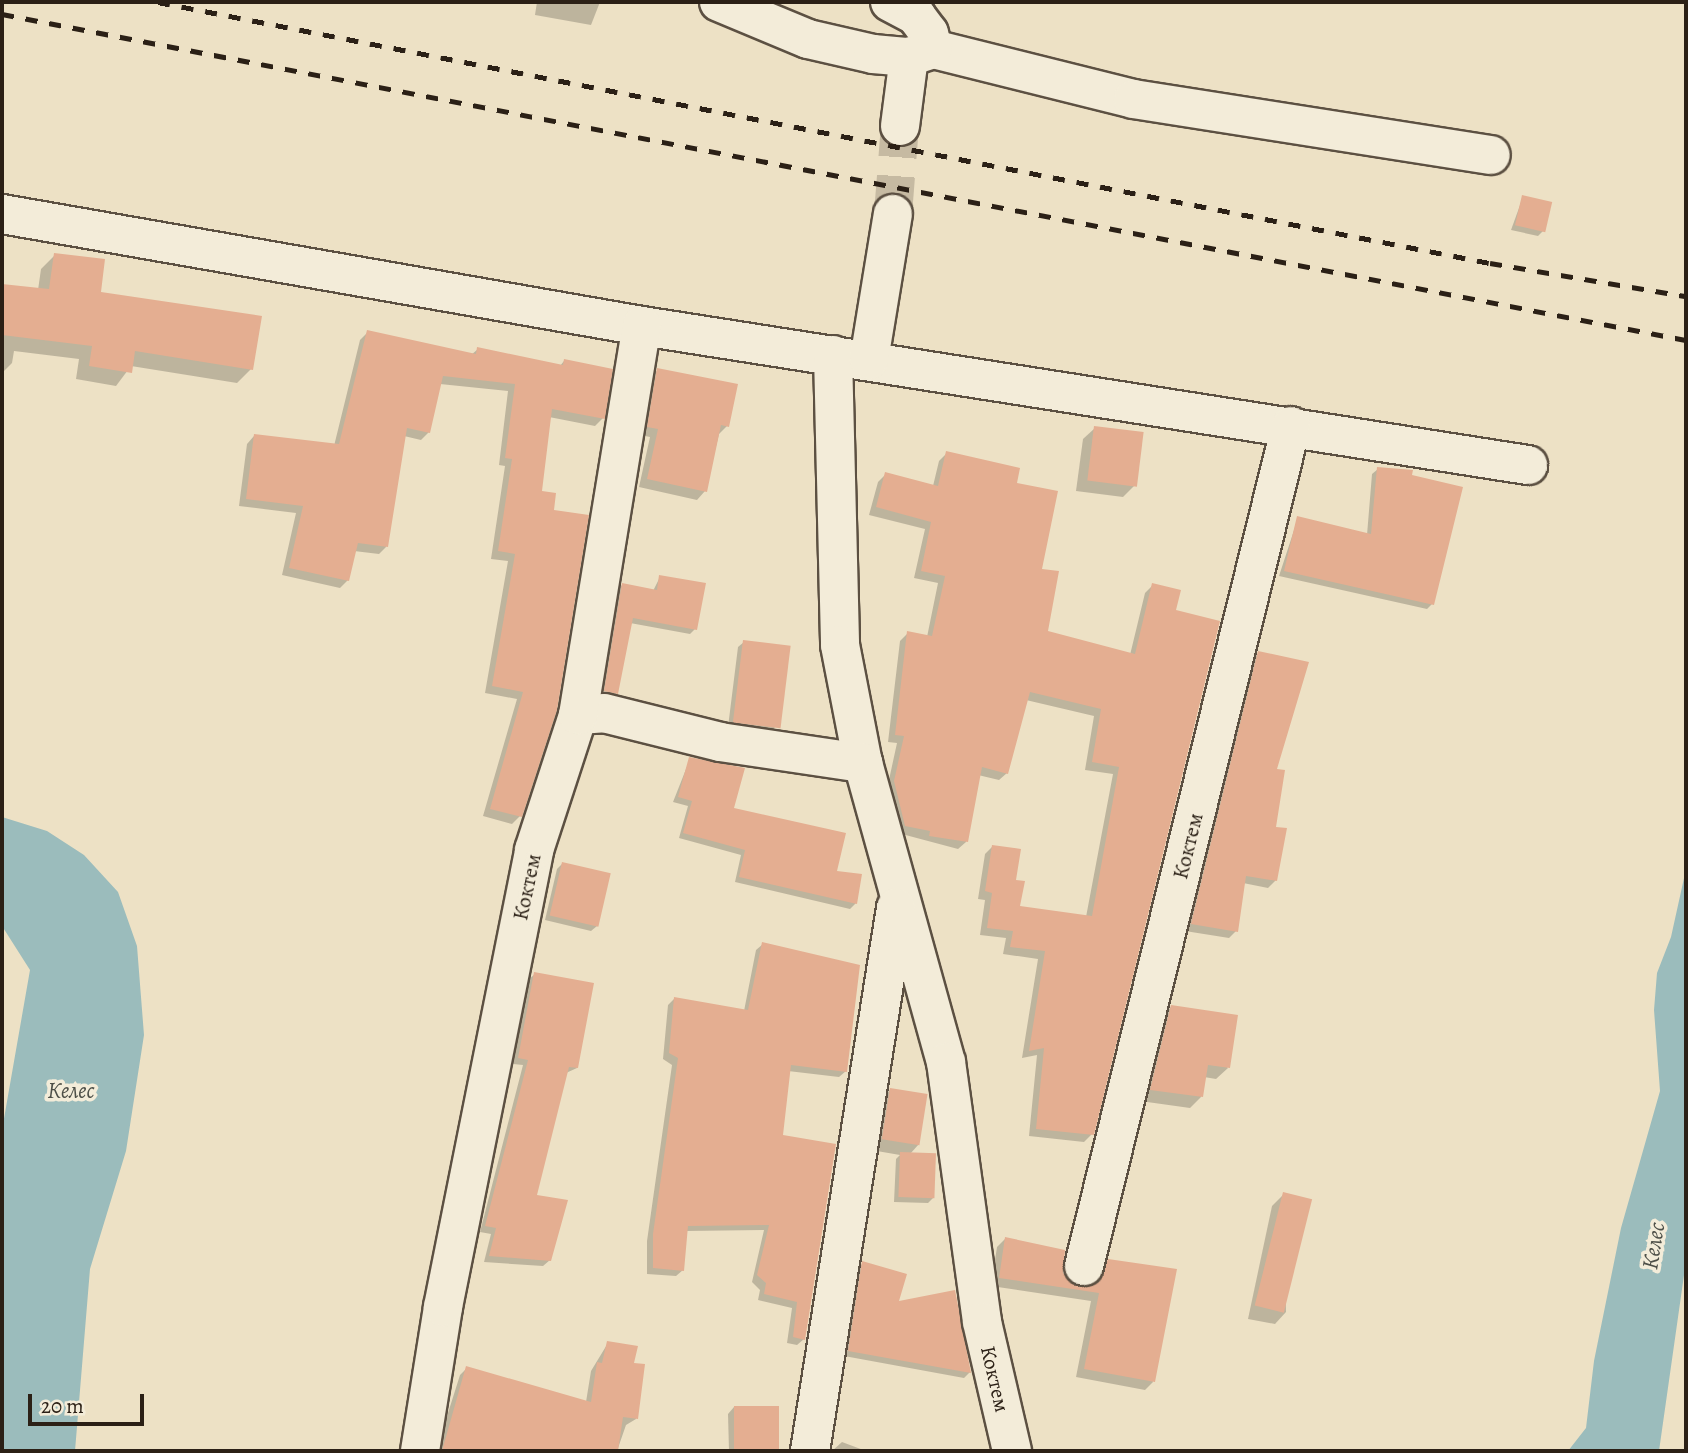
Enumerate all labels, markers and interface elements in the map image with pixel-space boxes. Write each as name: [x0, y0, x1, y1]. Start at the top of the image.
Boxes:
street label: Коктем: [1168, 810, 1208, 882]
street label: Коктем: [508, 851, 546, 923]
water label: Келес: [47, 1077, 95, 1105]
water label: Келес: [1637, 1220, 1671, 1272]
street label: Коктем: [975, 1343, 1015, 1415]
scale bar: [32, 1380, 147, 1424]
text: 20 m: [41, 1392, 84, 1420]

